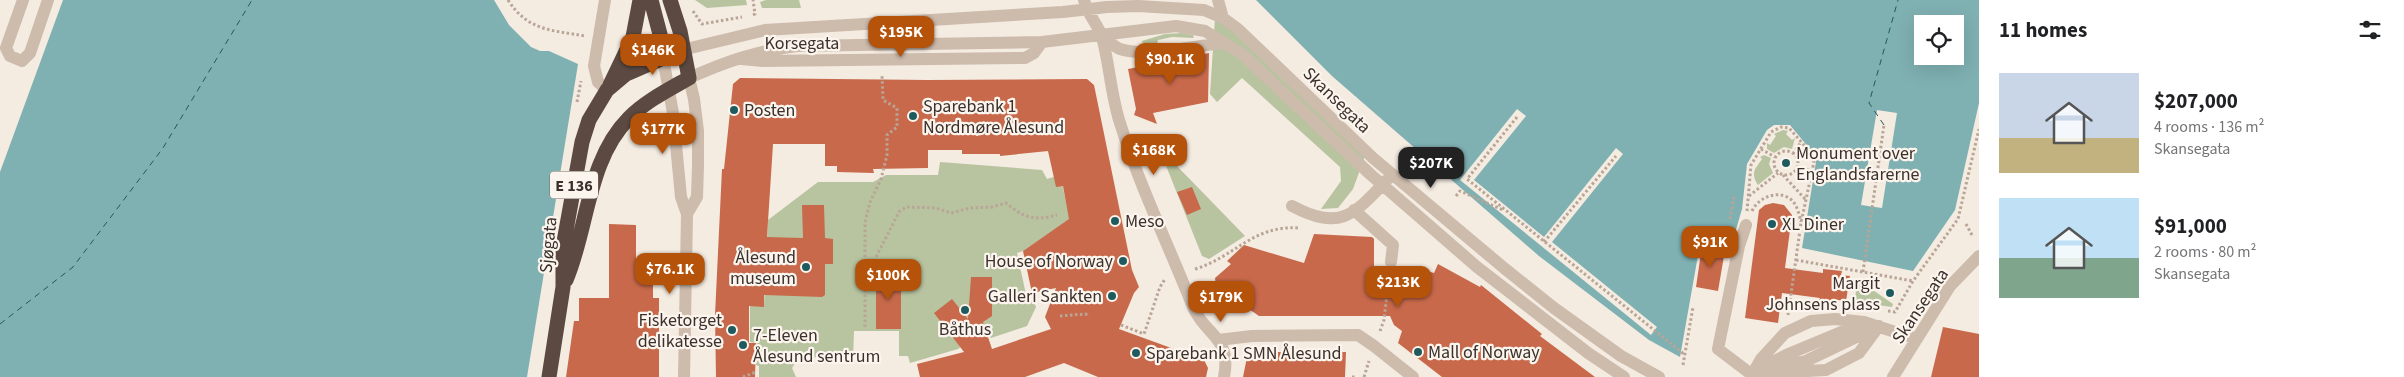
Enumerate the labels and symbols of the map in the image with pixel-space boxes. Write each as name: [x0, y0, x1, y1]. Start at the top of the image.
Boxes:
pin: $195K: [866, 15, 936, 58]
street label: Korsegata: [765, 31, 839, 56]
pin: $146K: [618, 34, 688, 76]
pin: $90.1K: [1129, 42, 1211, 85]
street label: Skansegata: [1297, 62, 1376, 139]
place label: Sparebank 1 Nordmøre Ålesund: [923, 94, 1064, 140]
place label: Posten: [744, 98, 795, 123]
marker: Posten: [728, 104, 740, 116]
marker: Sparebank 1 Nordmøre Ålesund: [907, 110, 919, 122]
pin: $177K: [628, 112, 698, 155]
pin: $168K: [1119, 134, 1189, 176]
place label: Monument over Englandsfarerne: [1796, 141, 1919, 187]
pin: $207K: [1396, 146, 1466, 189]
marker: Monument over Englandsfarerne: [1780, 157, 1792, 169]
road number: E 136: [550, 172, 598, 198]
place label: Meso: [1125, 209, 1164, 234]
place label: XL Diner: [1782, 212, 1845, 237]
marker: Meso: [1109, 215, 1121, 227]
street label: Sjøgata: [534, 216, 563, 274]
marker: XL Diner: [1766, 218, 1778, 230]
pin: $91K: [1680, 226, 1740, 268]
place label: Ålesund museum: [730, 245, 796, 291]
place label: House of Norway: [985, 249, 1114, 274]
pin: $76.1K: [629, 252, 711, 295]
marker: House of Norway: [1117, 255, 1129, 267]
pin: $100K: [853, 258, 923, 301]
marker: Ålesund museum: [800, 261, 812, 273]
street label: Skansegata: [1886, 264, 1955, 349]
pin: $213K: [1363, 266, 1433, 308]
place label: Margit Johnsens plass: [1766, 271, 1880, 317]
pin: $179K: [1186, 280, 1256, 323]
place label: Galleri Sankten: [988, 284, 1102, 309]
marker: Margit Johnsens plass: [1884, 287, 1896, 299]
marker: Galleri Sankten: [1106, 290, 1118, 302]
marker: Båthus: [959, 304, 971, 316]
place label: Fisketorget delikatesse: [638, 308, 722, 354]
place label: Båthus: [939, 317, 991, 342]
place label: 7-Eleven Ålesund sentrum: [753, 323, 880, 369]
marker: Fisketorget delikatesse: [726, 324, 738, 336]
marker: 7-Eleven Ålesund sentrum: [737, 339, 749, 351]
place label: Mall of Norway: [1428, 340, 1540, 365]
place label: Sparebank 1 SMN Ålesund: [1146, 341, 1342, 366]
marker: Mall of Norway: [1412, 346, 1424, 358]
marker: Sparebank 1 SMN Ålesund: [1130, 347, 1142, 359]

